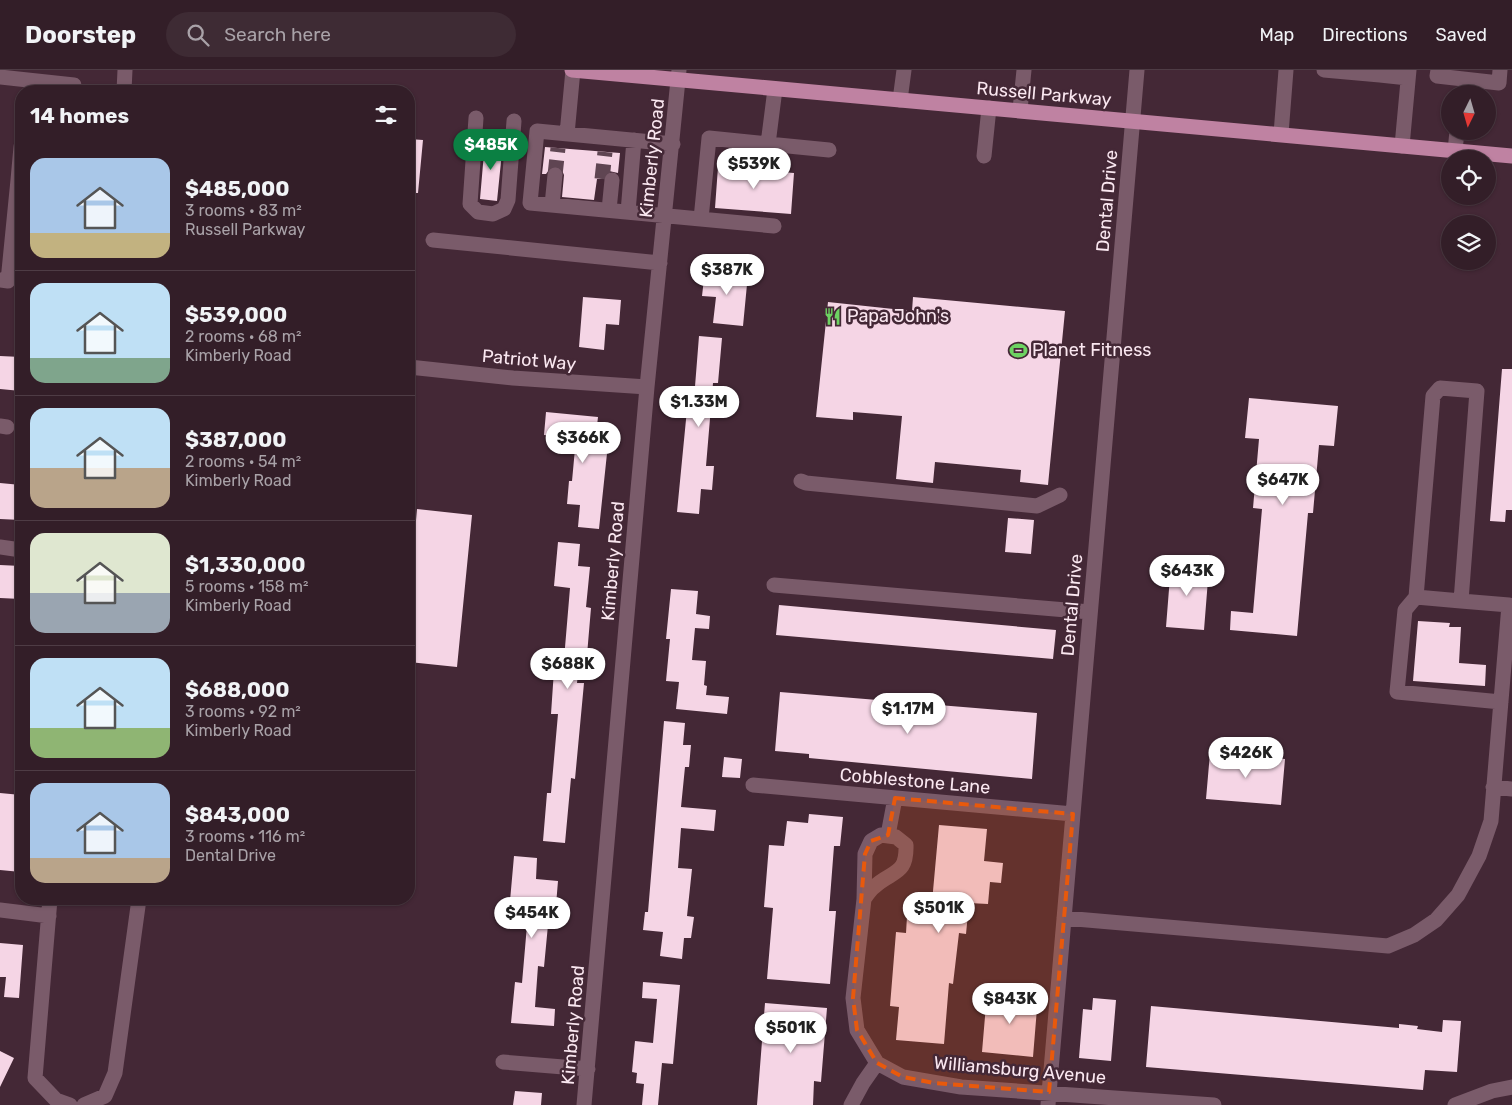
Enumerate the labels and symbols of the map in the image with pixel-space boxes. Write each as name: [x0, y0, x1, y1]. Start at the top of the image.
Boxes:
street label: Russell Parkway: [976, 77, 1113, 111]
north arrow: [1441, 85, 1496, 140]
street label: Kimberly Road: [635, 97, 669, 219]
pin: $485K: [456, 128, 526, 171]
pin: $539K: [719, 148, 789, 190]
street label: Dental Drive: [1092, 149, 1122, 253]
pin: $387K: [692, 254, 762, 296]
place label: Papa John's: [847, 305, 949, 327]
restaurant icon: Papa John's: [823, 306, 843, 326]
place label: Planet Fitness: [1032, 339, 1152, 361]
sports icon: Planet Fitness: [1008, 340, 1028, 360]
street label: Patriot Way: [481, 345, 577, 375]
pin: $1.33M: [658, 386, 740, 428]
pin: $366K: [548, 422, 618, 464]
pin: $647K: [1248, 464, 1318, 506]
street label: Kimberly Road: [597, 500, 629, 622]
street label: Dental Drive: [1057, 553, 1087, 657]
pin: $643K: [1152, 554, 1222, 597]
pin: $688K: [533, 648, 603, 690]
pin: $1.17M: [867, 692, 949, 735]
pin: $426K: [1211, 736, 1281, 779]
street label: Cobblestone Lane: [839, 763, 991, 799]
pin: $501K: [904, 892, 974, 934]
pin: $454K: [497, 896, 567, 939]
street label: Kimberly Road: [557, 964, 589, 1086]
pin: $843K: [975, 982, 1045, 1025]
pin: $501K: [756, 1012, 826, 1054]
street label: Williamsburg Avenue: [933, 1052, 1107, 1088]

